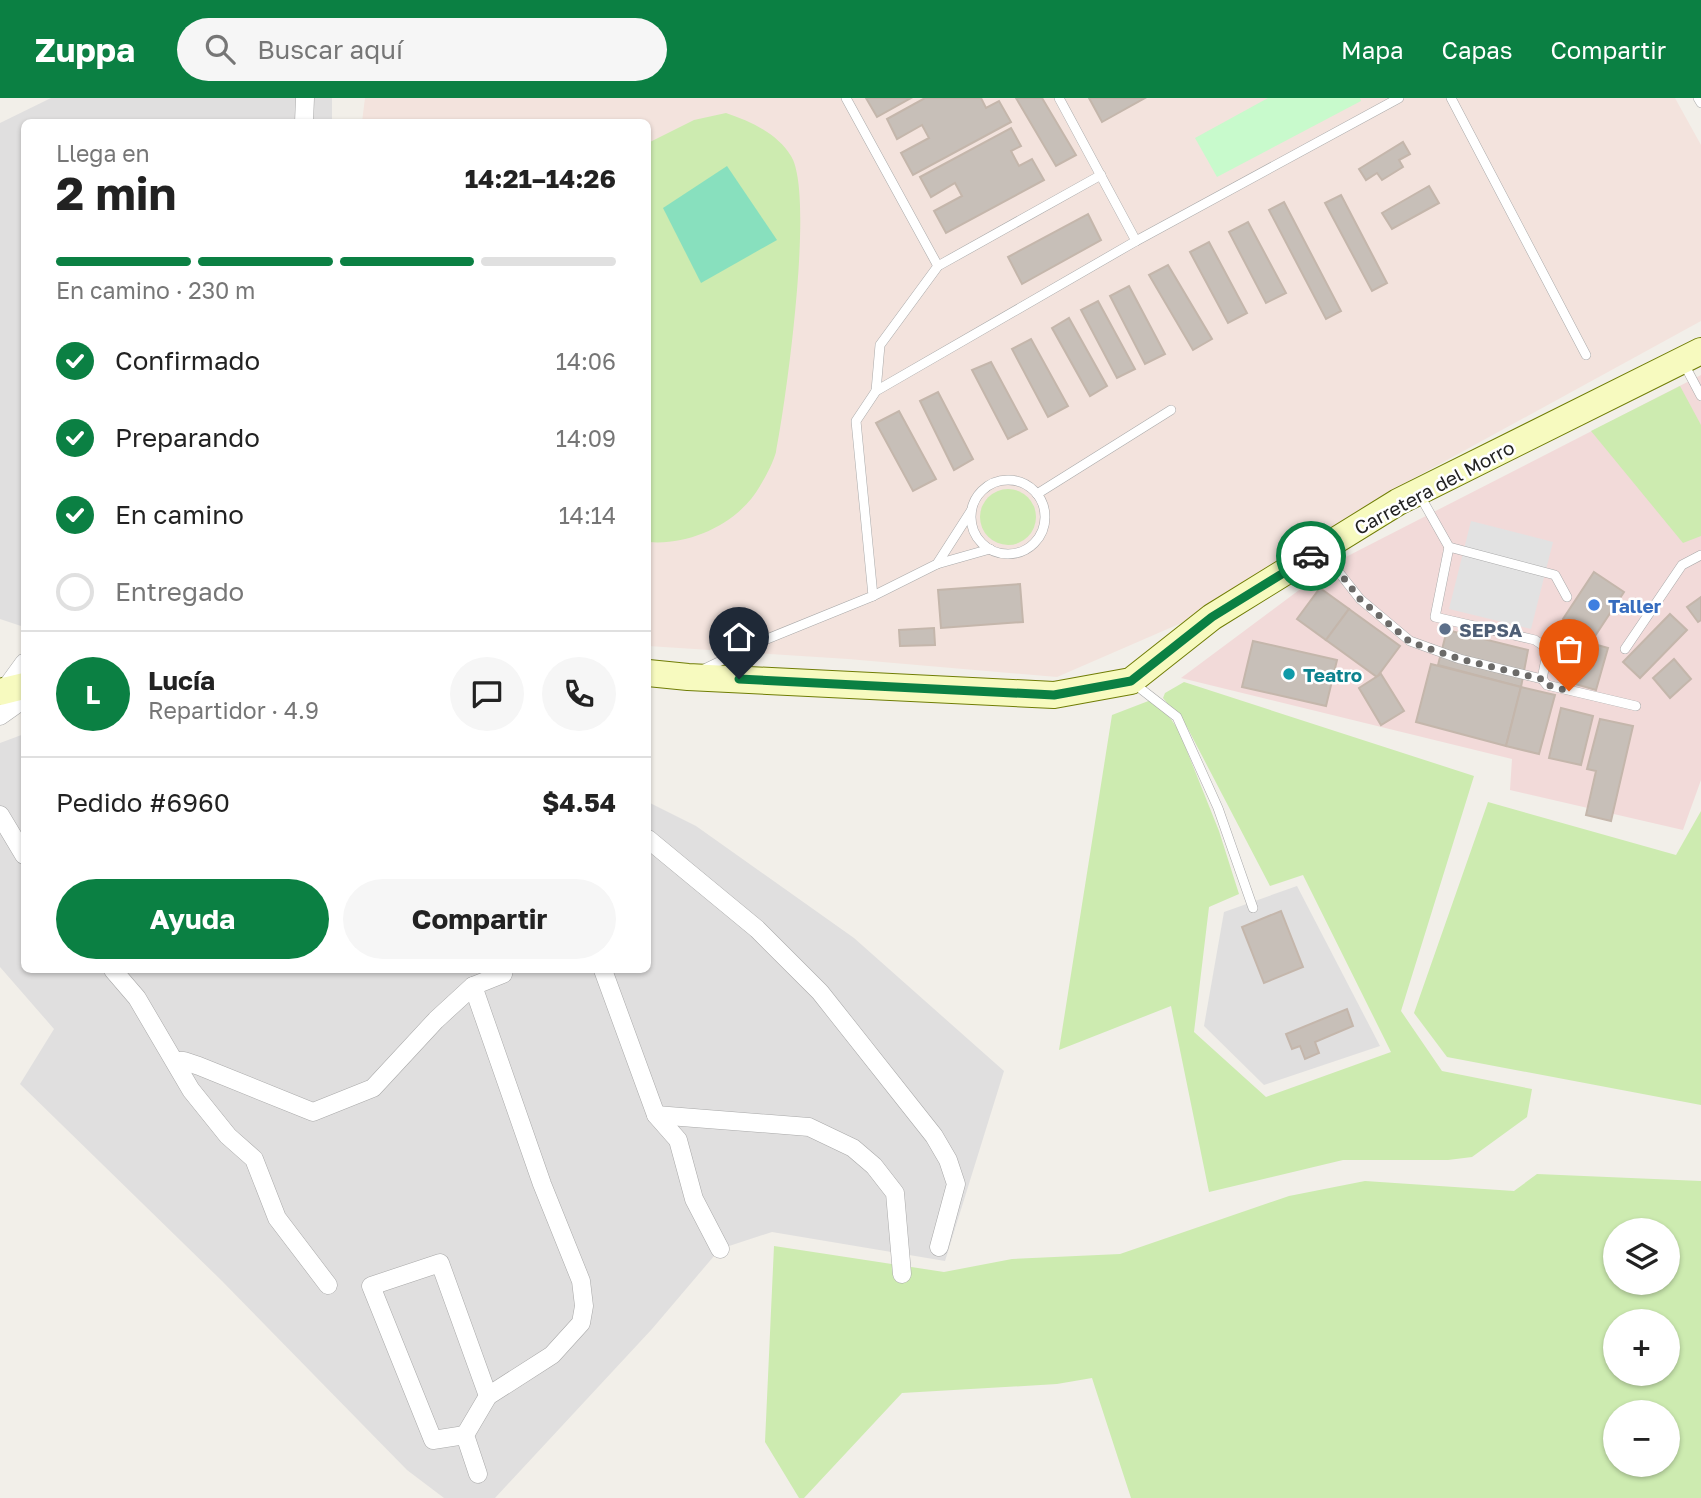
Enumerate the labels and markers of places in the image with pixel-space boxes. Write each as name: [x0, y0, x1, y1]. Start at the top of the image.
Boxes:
place label: Taller: [1608, 594, 1662, 617]
marker: Taller: [1586, 597, 1602, 613]
pin: [709, 607, 769, 679]
place label: SEPSA: [1459, 618, 1523, 641]
pin: [1539, 619, 1599, 691]
marker: SEPSA: [1437, 621, 1453, 637]
place label: Teatro: [1303, 663, 1362, 686]
marker: Teatro: [1281, 666, 1297, 682]

